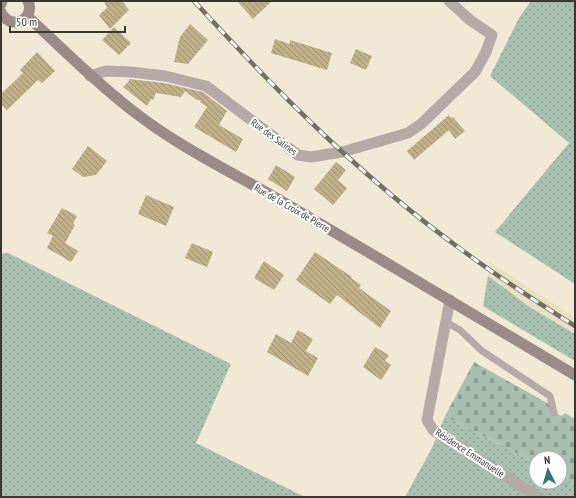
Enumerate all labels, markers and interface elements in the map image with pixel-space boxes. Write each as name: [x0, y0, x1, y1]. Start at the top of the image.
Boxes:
scale bar: [10, 8, 125, 34]
text: 50 m: [16, 14, 37, 29]
street label: Rue des Salines: [248, 116, 300, 159]
street label: Rue de la Croix de Pierre: [252, 181, 332, 235]
street label: Résidence Emmanuelle: [433, 426, 507, 480]
north arrow: [528, 450, 568, 490]
text: N: [544, 453, 551, 467]

